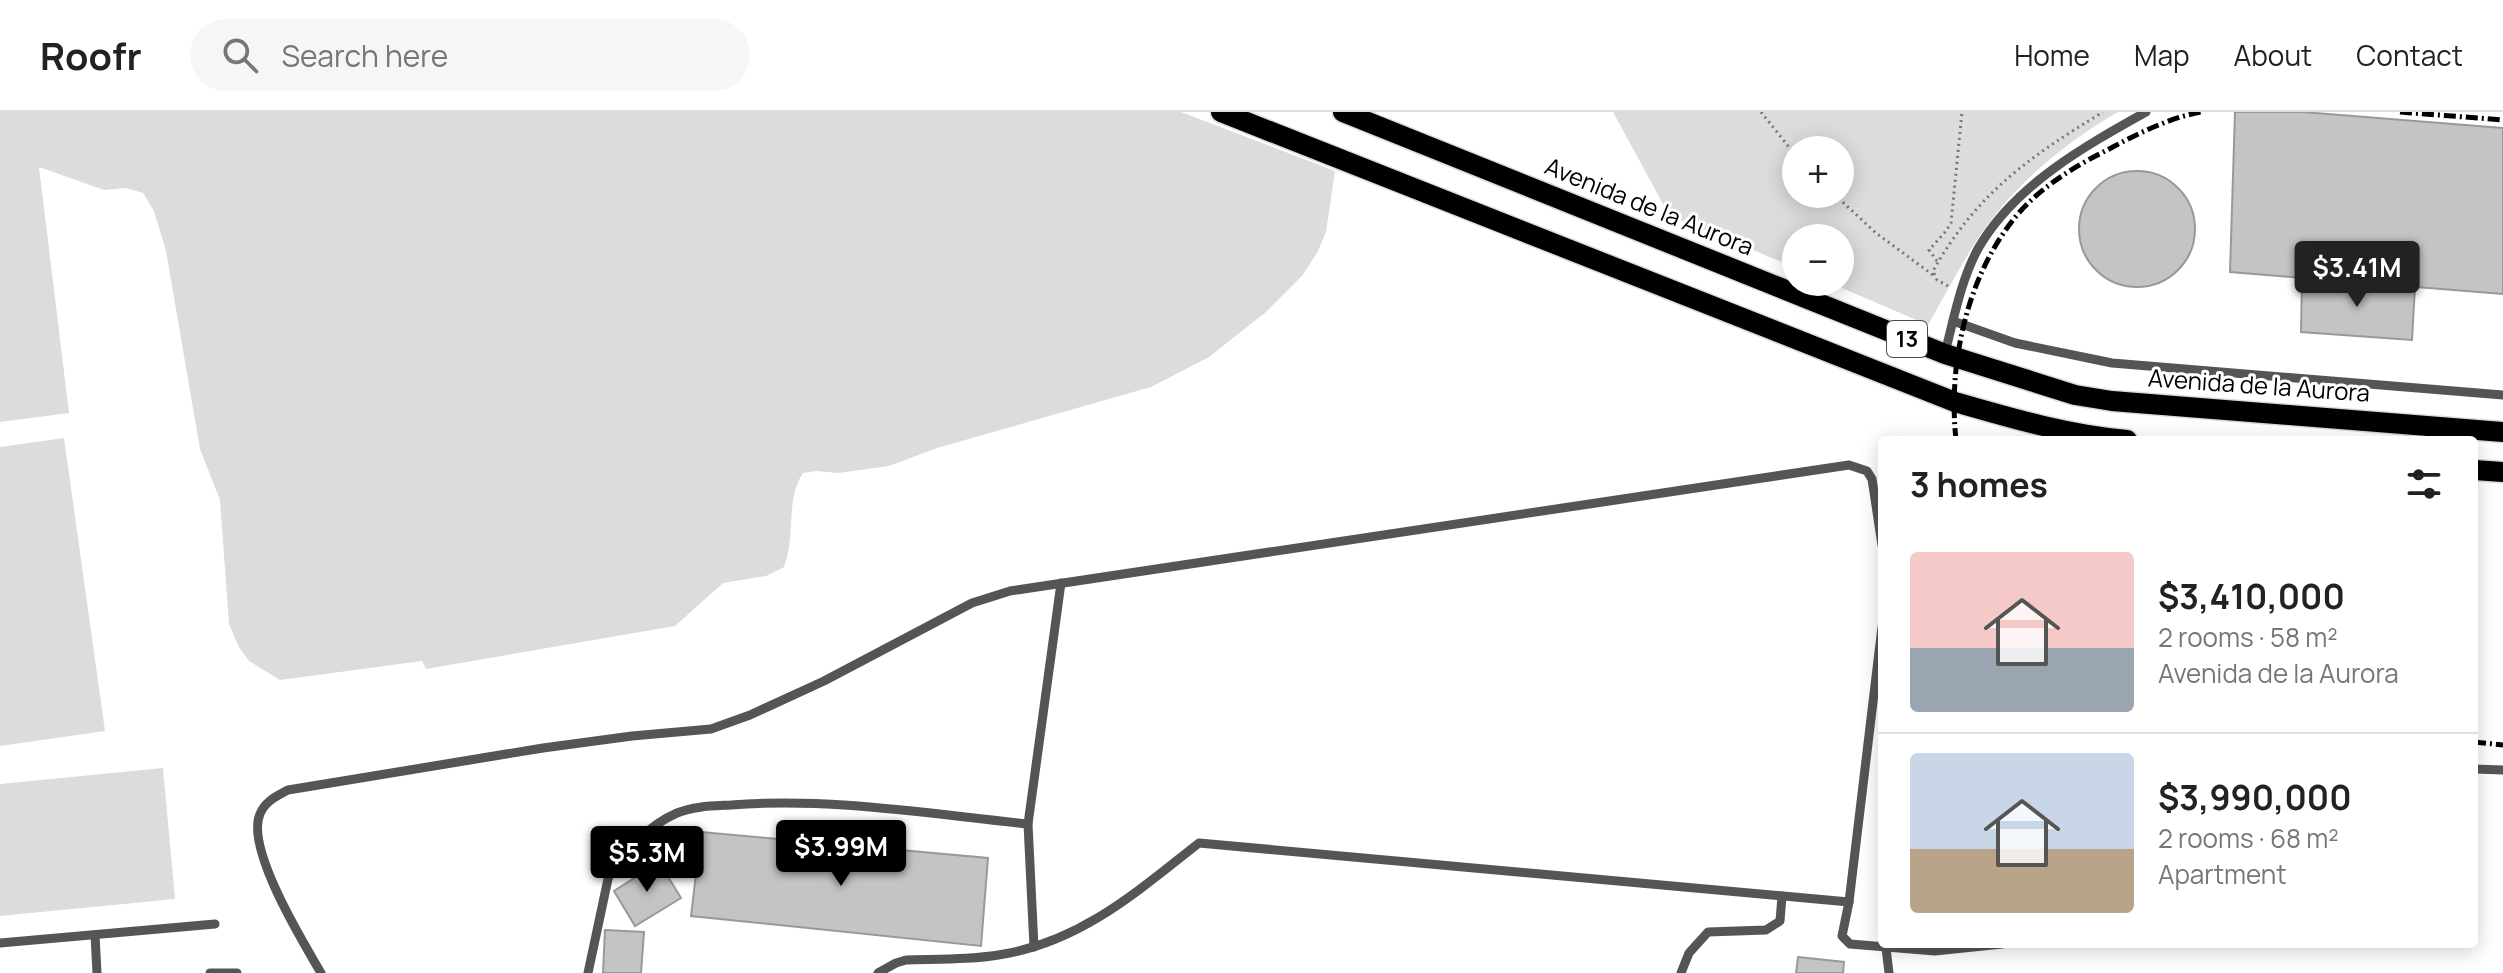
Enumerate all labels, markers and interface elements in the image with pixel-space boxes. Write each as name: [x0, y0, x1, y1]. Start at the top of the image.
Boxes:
search box: [190, 19, 750, 91]
text: Roofr: [40, 29, 142, 81]
icon: search: [218, 33, 262, 77]
text: Search here: [282, 35, 448, 76]
text: Home: [2014, 36, 2090, 74]
text: Map: [2134, 36, 2190, 74]
text: About: [2234, 36, 2312, 74]
text: Contact: [2356, 36, 2463, 74]
map controls: [1782, 136, 1854, 296]
button: +: [1782, 136, 1854, 208]
street label: Avenida de la Aurora: [1540, 149, 1759, 263]
button: −: [1782, 224, 1854, 296]
pin: $3.41M: [2292, 241, 2422, 309]
text: $3.41M: [2313, 249, 2401, 285]
road number: 13: [1887, 321, 1927, 357]
street label: Avenida de la Aurora: [2147, 360, 2371, 409]
text: 3 homes: [1910, 461, 2048, 507]
icon: filters: [2402, 462, 2446, 506]
text: $3,410,000: [2158, 573, 2345, 619]
icon: home: [1974, 584, 2070, 680]
text: 2 rooms · 58 m²: [2158, 619, 2338, 655]
text: Avenida de la Aurora: [2158, 655, 2399, 691]
text: $3,990,000: [2158, 774, 2352, 820]
icon: home: [1974, 785, 2070, 881]
pin: $3.99M: [776, 820, 906, 888]
text: 2 rooms · 68 m²: [2158, 820, 2339, 856]
pin: $5.3M: [591, 826, 703, 894]
text: $3.99M: [794, 828, 888, 864]
text: $5.3M: [609, 834, 685, 870]
text: Apartment: [2158, 856, 2287, 892]

